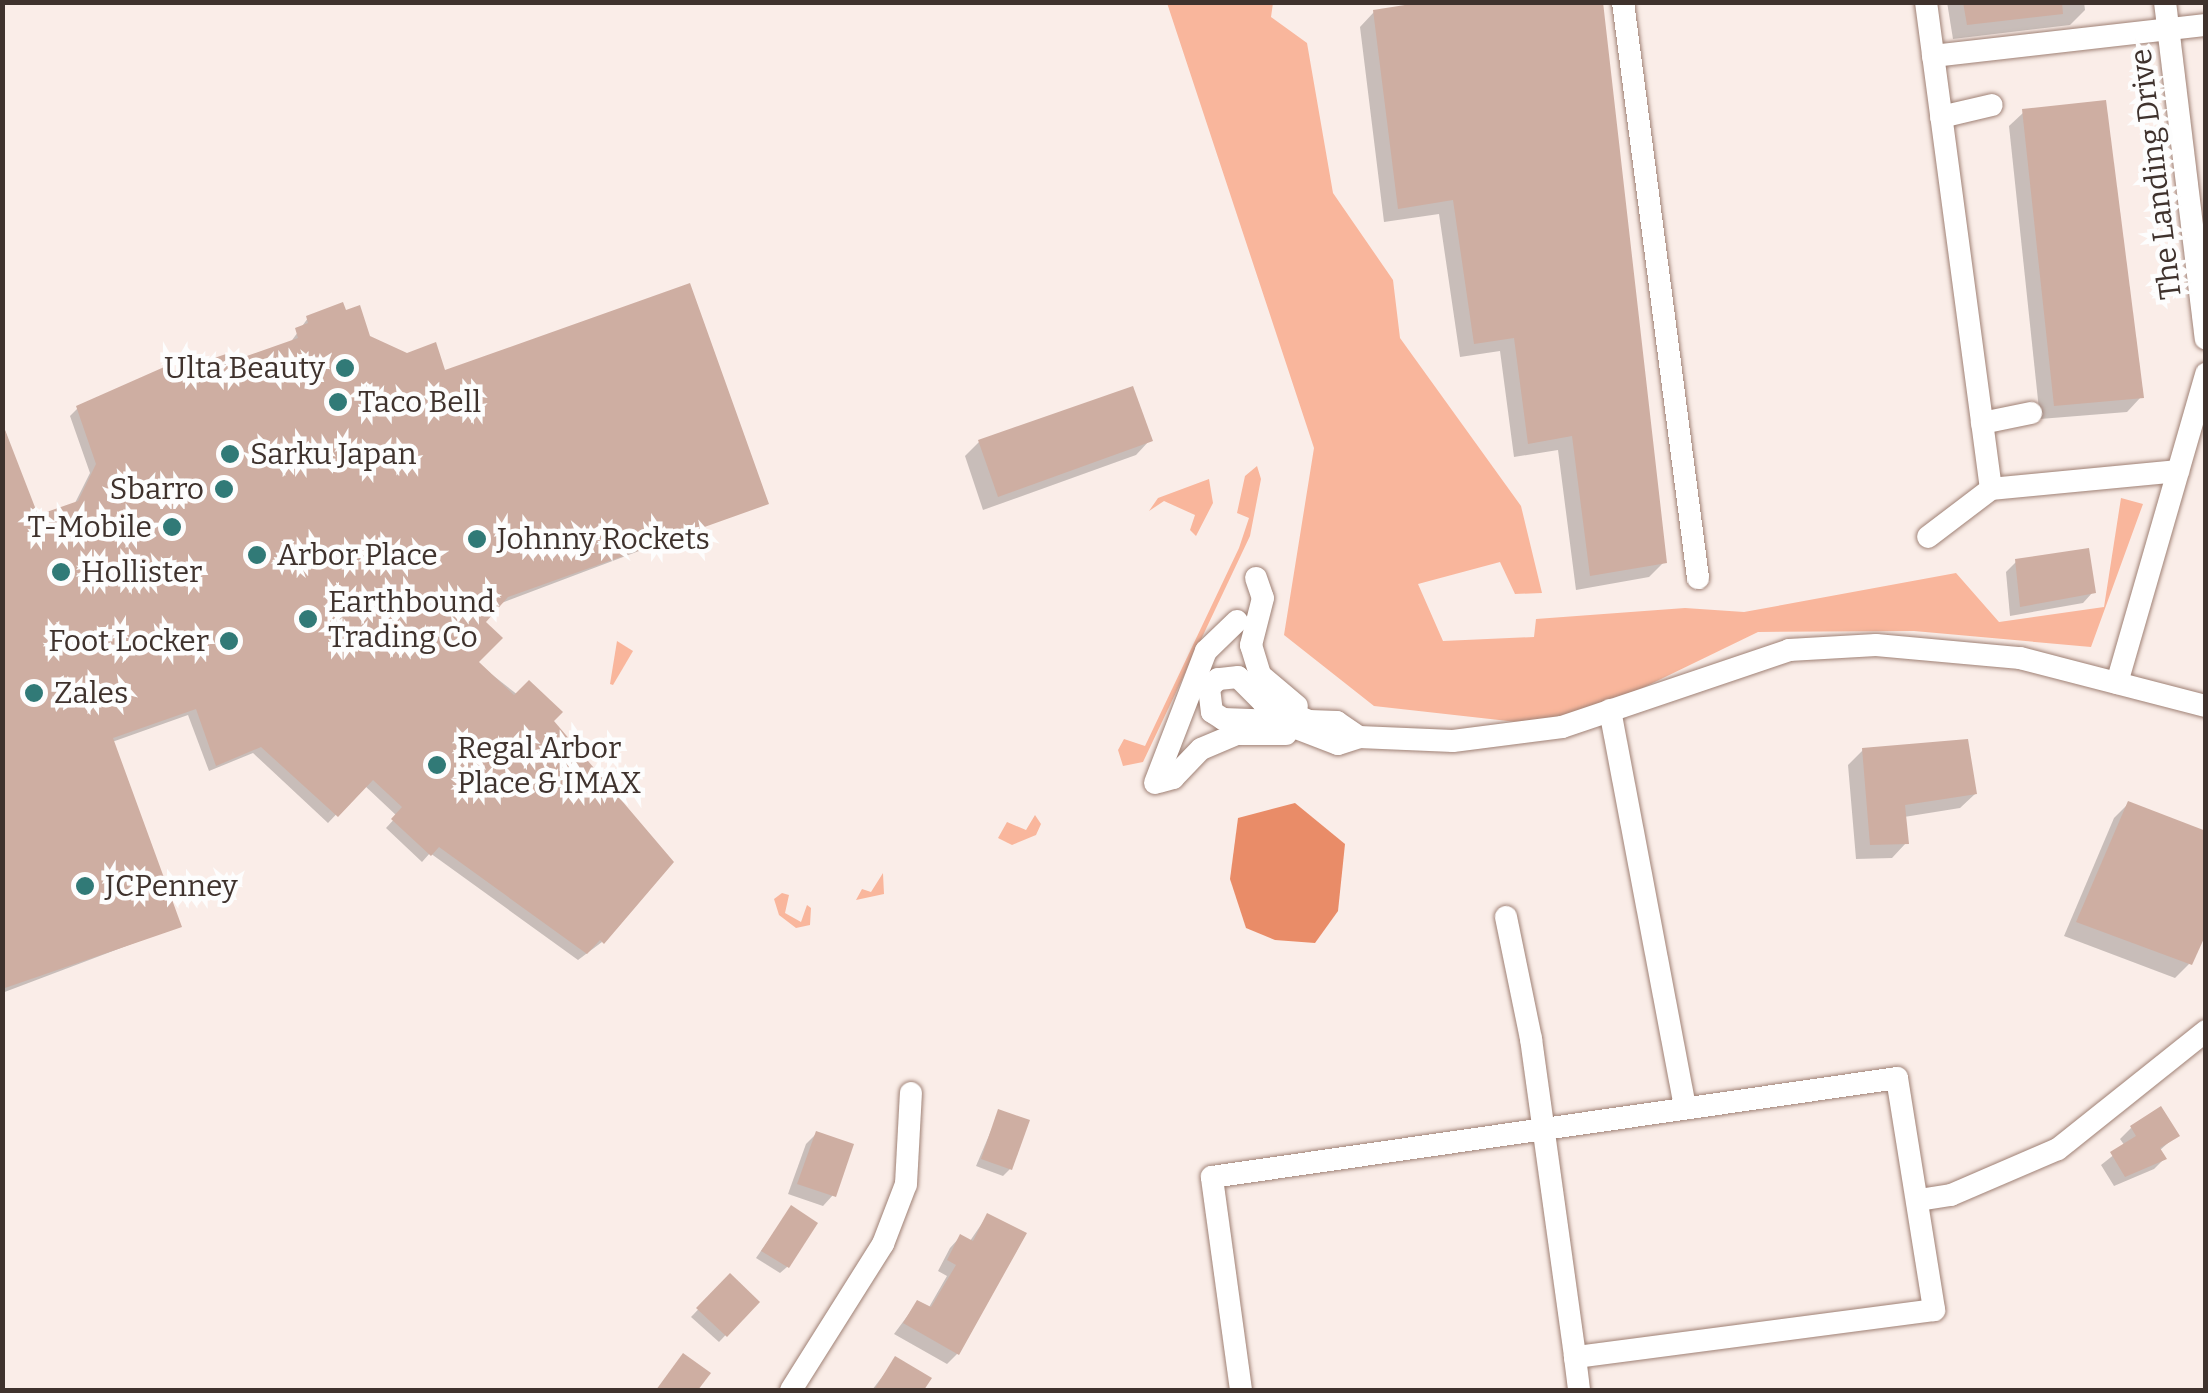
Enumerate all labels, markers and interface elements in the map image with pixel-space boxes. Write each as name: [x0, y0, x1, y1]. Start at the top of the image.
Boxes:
street label: The Landing Drive: [2123, 47, 2189, 301]
place label: Ulta Beauty: [164, 350, 325, 386]
marker: Ulta Beauty: [334, 357, 356, 379]
place label: Taco Bell: [358, 384, 481, 420]
marker: Taco Bell: [327, 391, 349, 413]
place label: Sarku Japan: [250, 436, 417, 472]
marker: Sarku Japan: [219, 443, 241, 465]
place label: Sbarro: [110, 471, 204, 507]
marker: Sbarro: [213, 478, 235, 500]
place label: T-Mobile: [28, 509, 152, 545]
marker: T-Mobile: [161, 516, 183, 538]
place label: Johnny Rockets: [497, 521, 710, 557]
marker: Johnny Rockets: [466, 528, 488, 550]
place label: Arbor Place: [277, 537, 438, 573]
marker: Arbor Place: [246, 544, 268, 566]
place label: Hollister: [81, 554, 202, 590]
marker: Hollister: [50, 561, 72, 583]
place label: Earthbound Trading Co: [328, 584, 495, 654]
marker: Earthbound Trading Co: [297, 608, 319, 630]
place label: Foot Locker: [48, 623, 209, 659]
marker: Foot Locker: [218, 630, 240, 652]
place label: Zales: [54, 675, 128, 711]
marker: Zales: [23, 682, 45, 704]
place label: Regal Arbor Place & IMAX: [457, 730, 641, 800]
marker: Regal Arbor Place & IMAX: [426, 754, 448, 776]
place label: JCPenney: [105, 868, 238, 904]
marker: JCPenney: [74, 875, 96, 897]

